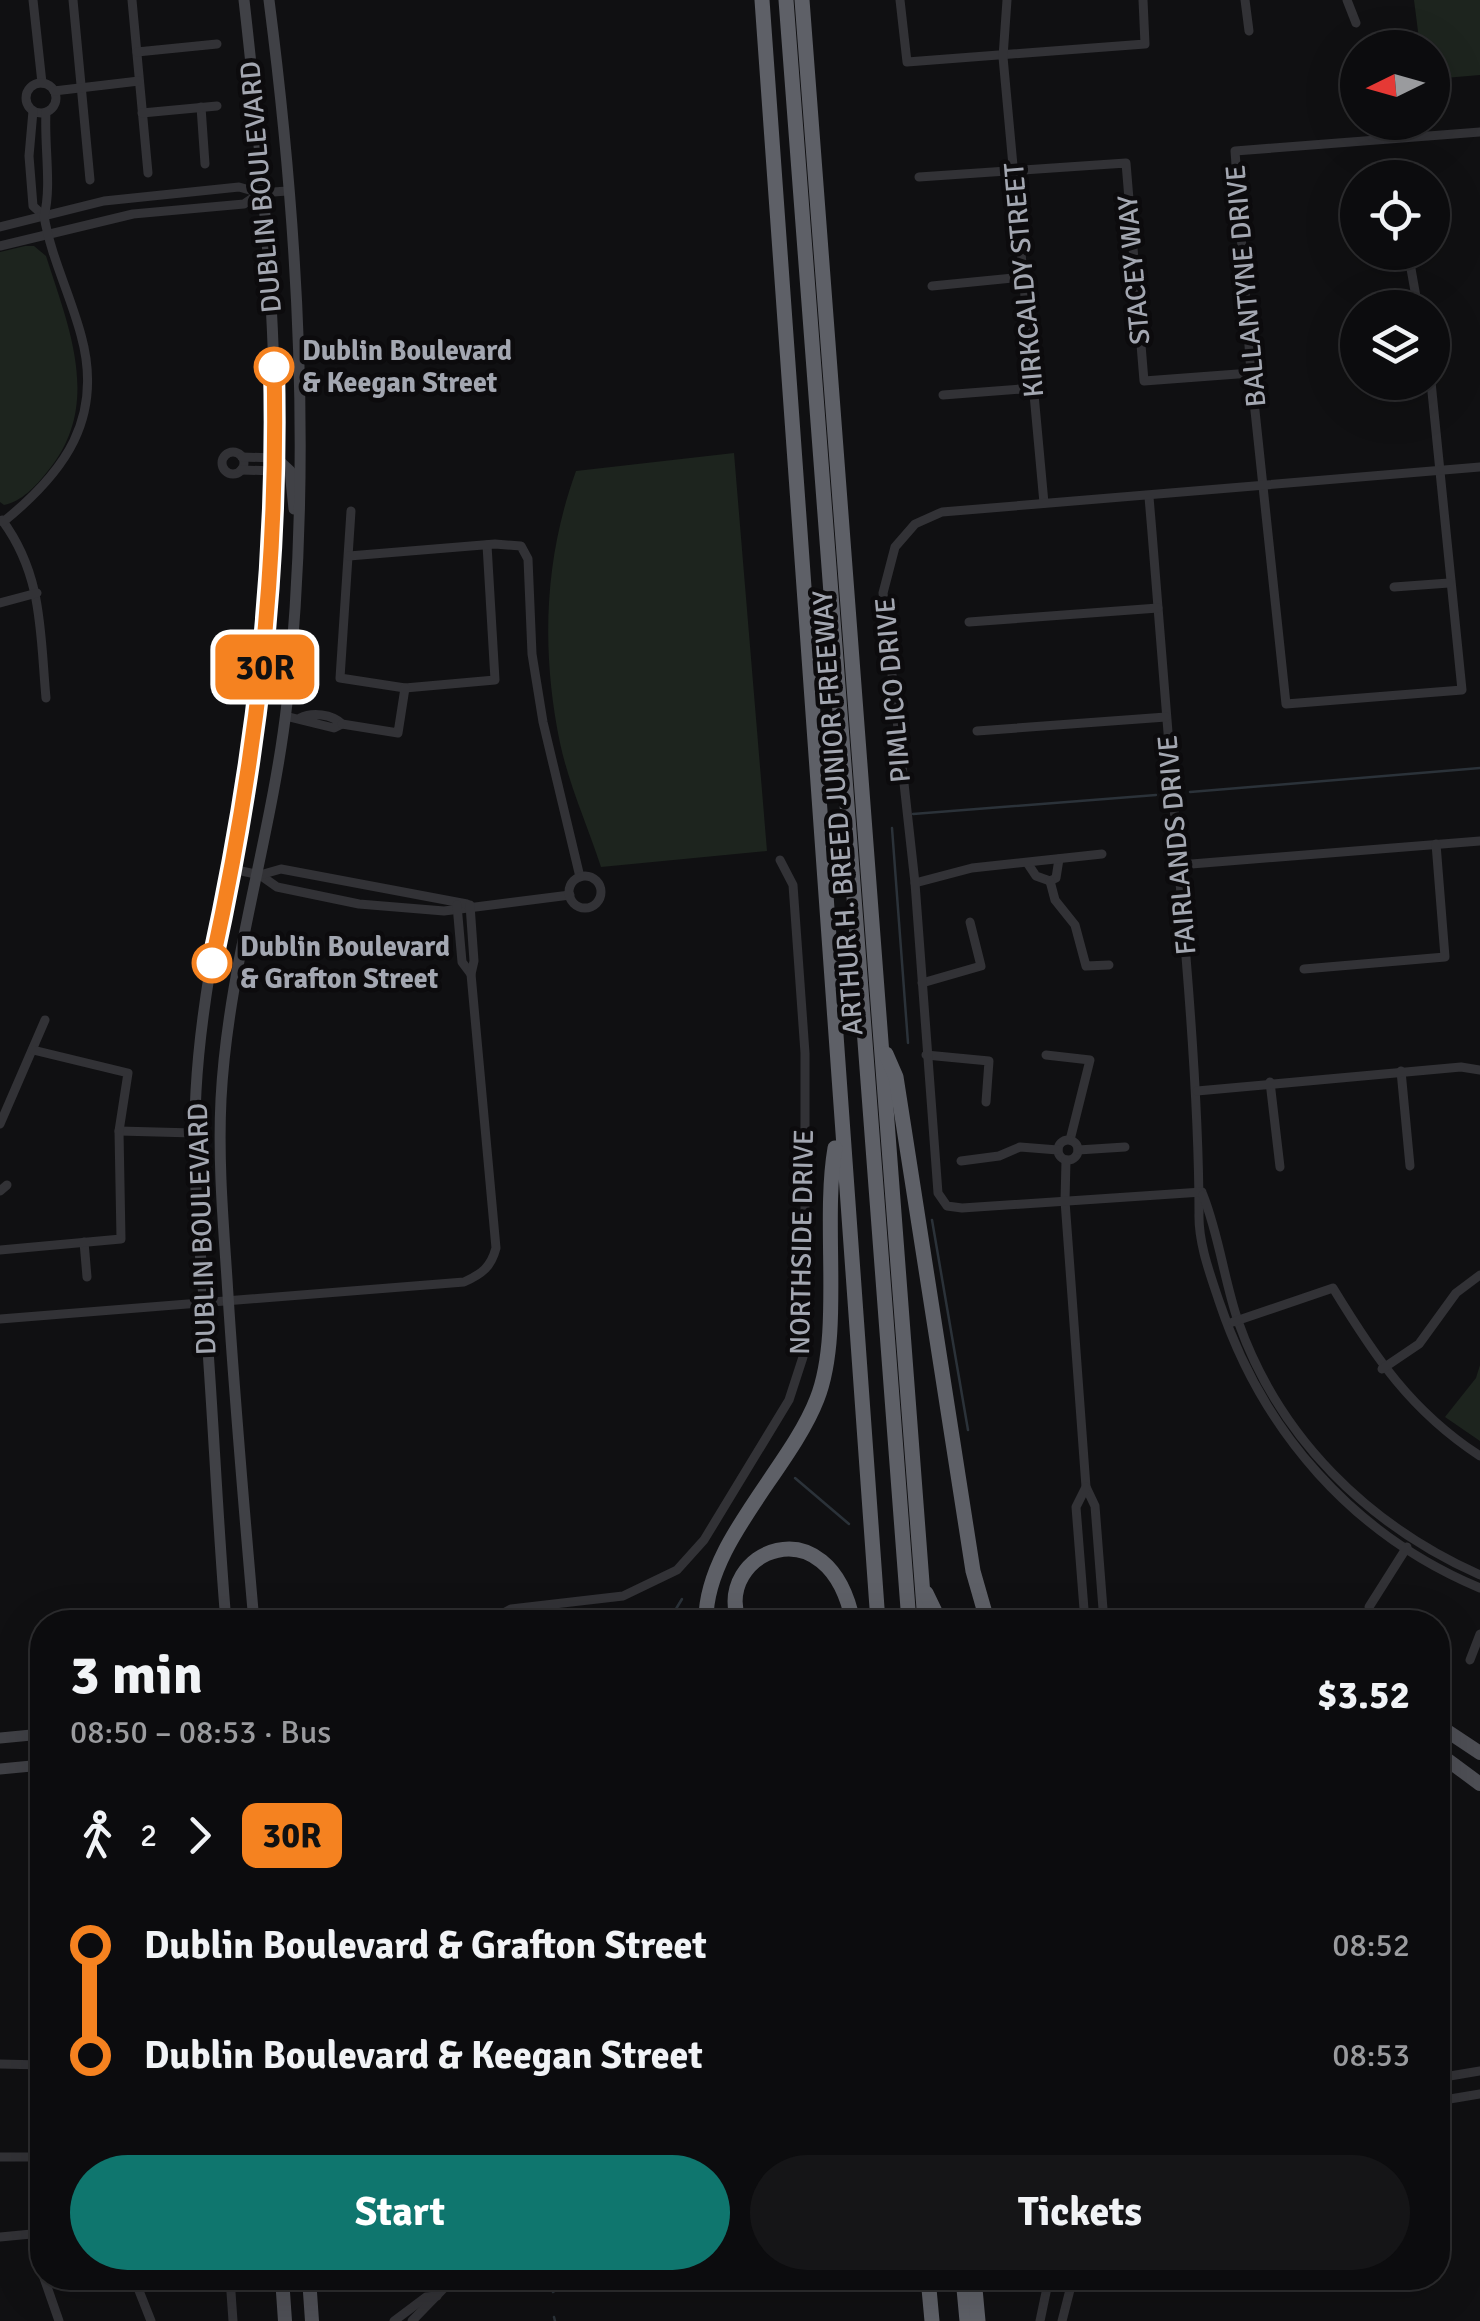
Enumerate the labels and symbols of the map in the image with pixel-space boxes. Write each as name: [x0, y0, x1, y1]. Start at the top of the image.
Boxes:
north arrow: [1340, 30, 1450, 140]
street label: DUBLIN BOULEVARD: [233, 60, 289, 314]
street label: KIRKCALDY STREET: [997, 161, 1051, 399]
street label: BALLANTYNE DRIVE: [1218, 164, 1274, 408]
street label: STACEY WAY: [1111, 194, 1157, 346]
place label: Dublin Boulevard & Keegan Street: [302, 334, 512, 400]
marker: Dublin Boulevard & Keegan Street: [255, 348, 293, 386]
street label: ARTHUR H. BREED JUNIOR FREEWAY: [805, 589, 871, 1037]
street label: PIMLICO DRIVE: [868, 596, 918, 784]
line badge: 30R: [208, 634, 322, 700]
street label: FAIRLANDS DRIVE: [1150, 734, 1204, 956]
place label: Dublin Boulevard & Grafton Street: [240, 930, 450, 996]
marker: Dublin Boulevard & Grafton Street: [193, 944, 231, 982]
street label: DUBLIN BOULEVARD: [181, 1102, 223, 1356]
street label: NORTHSIDE DRIVE: [783, 1129, 821, 1355]

